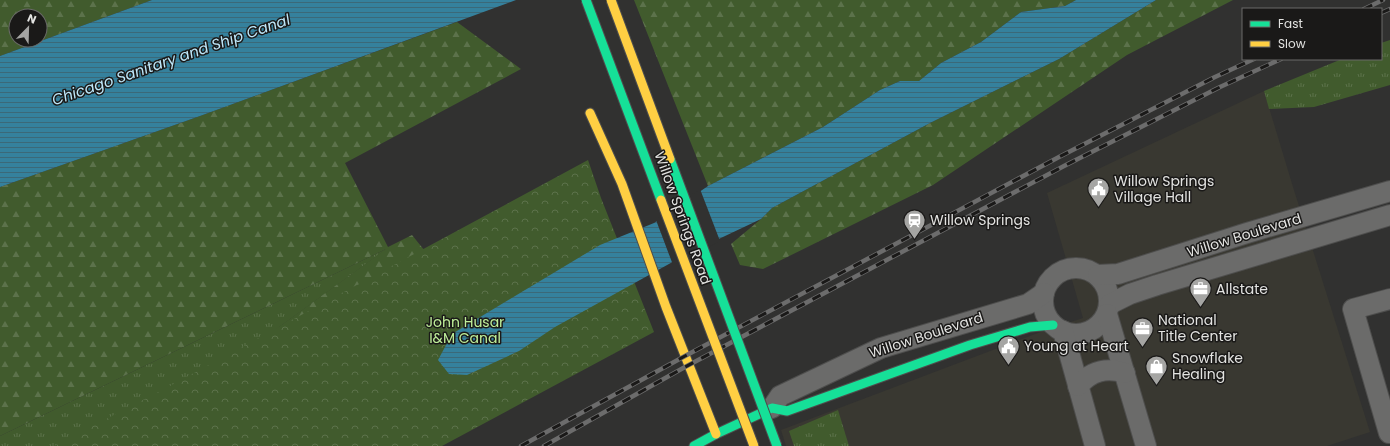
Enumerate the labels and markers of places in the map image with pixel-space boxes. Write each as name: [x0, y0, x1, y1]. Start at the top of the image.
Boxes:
place label: Willow Springs Village Hall: [1114, 171, 1214, 207]
public building icon: Willow Springs Village Hall: [1085, 176, 1111, 209]
station icon: Willow Springs: [902, 207, 928, 240]
place label: Willow Springs: [930, 210, 1030, 230]
office icon: Allstate: [1187, 276, 1213, 309]
place label: Allstate: [1216, 279, 1268, 299]
place label: National Title Center: [1158, 310, 1237, 346]
office icon: National Title Center: [1129, 315, 1155, 348]
public building icon: Young at Heart: [996, 333, 1022, 366]
place label: Young at Heart: [1024, 336, 1129, 356]
place label: Snowflake Healing: [1172, 348, 1243, 384]
shop icon: Snowflake Healing: [1144, 353, 1170, 386]

